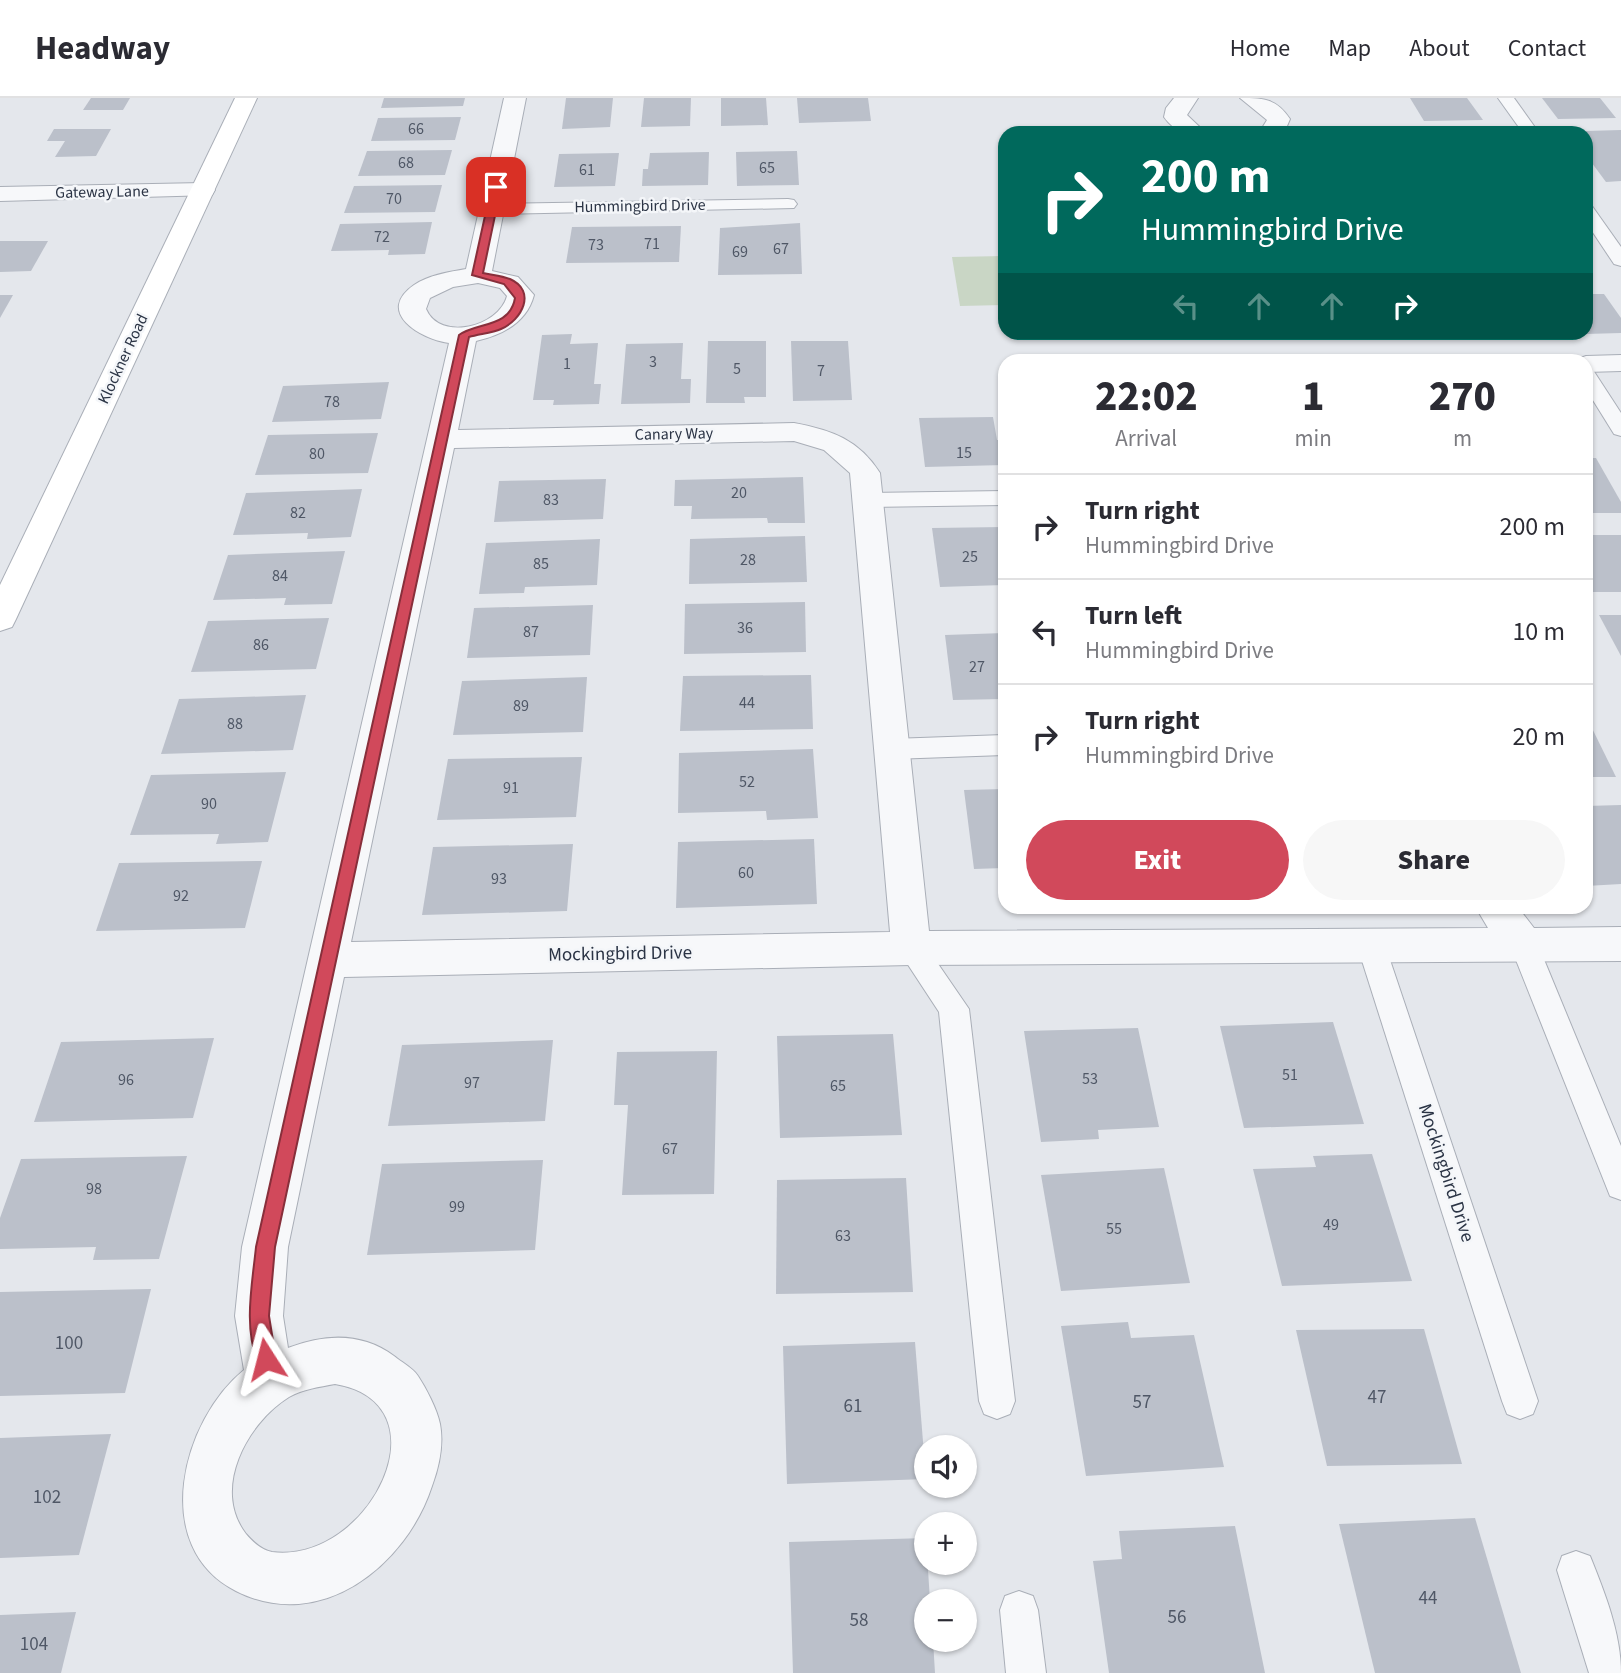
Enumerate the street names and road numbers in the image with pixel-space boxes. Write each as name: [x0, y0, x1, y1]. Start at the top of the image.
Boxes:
street label: Gateway Lane: [55, 180, 149, 204]
street label: Hummingbird Drive: [574, 194, 706, 218]
street label: Klockner Road: [93, 310, 153, 408]
street label: Canary Way: [635, 422, 714, 446]
street label: Mockingbird Drive: [548, 939, 692, 969]
street label: Mockingbird Drive: [1411, 1100, 1481, 1246]

